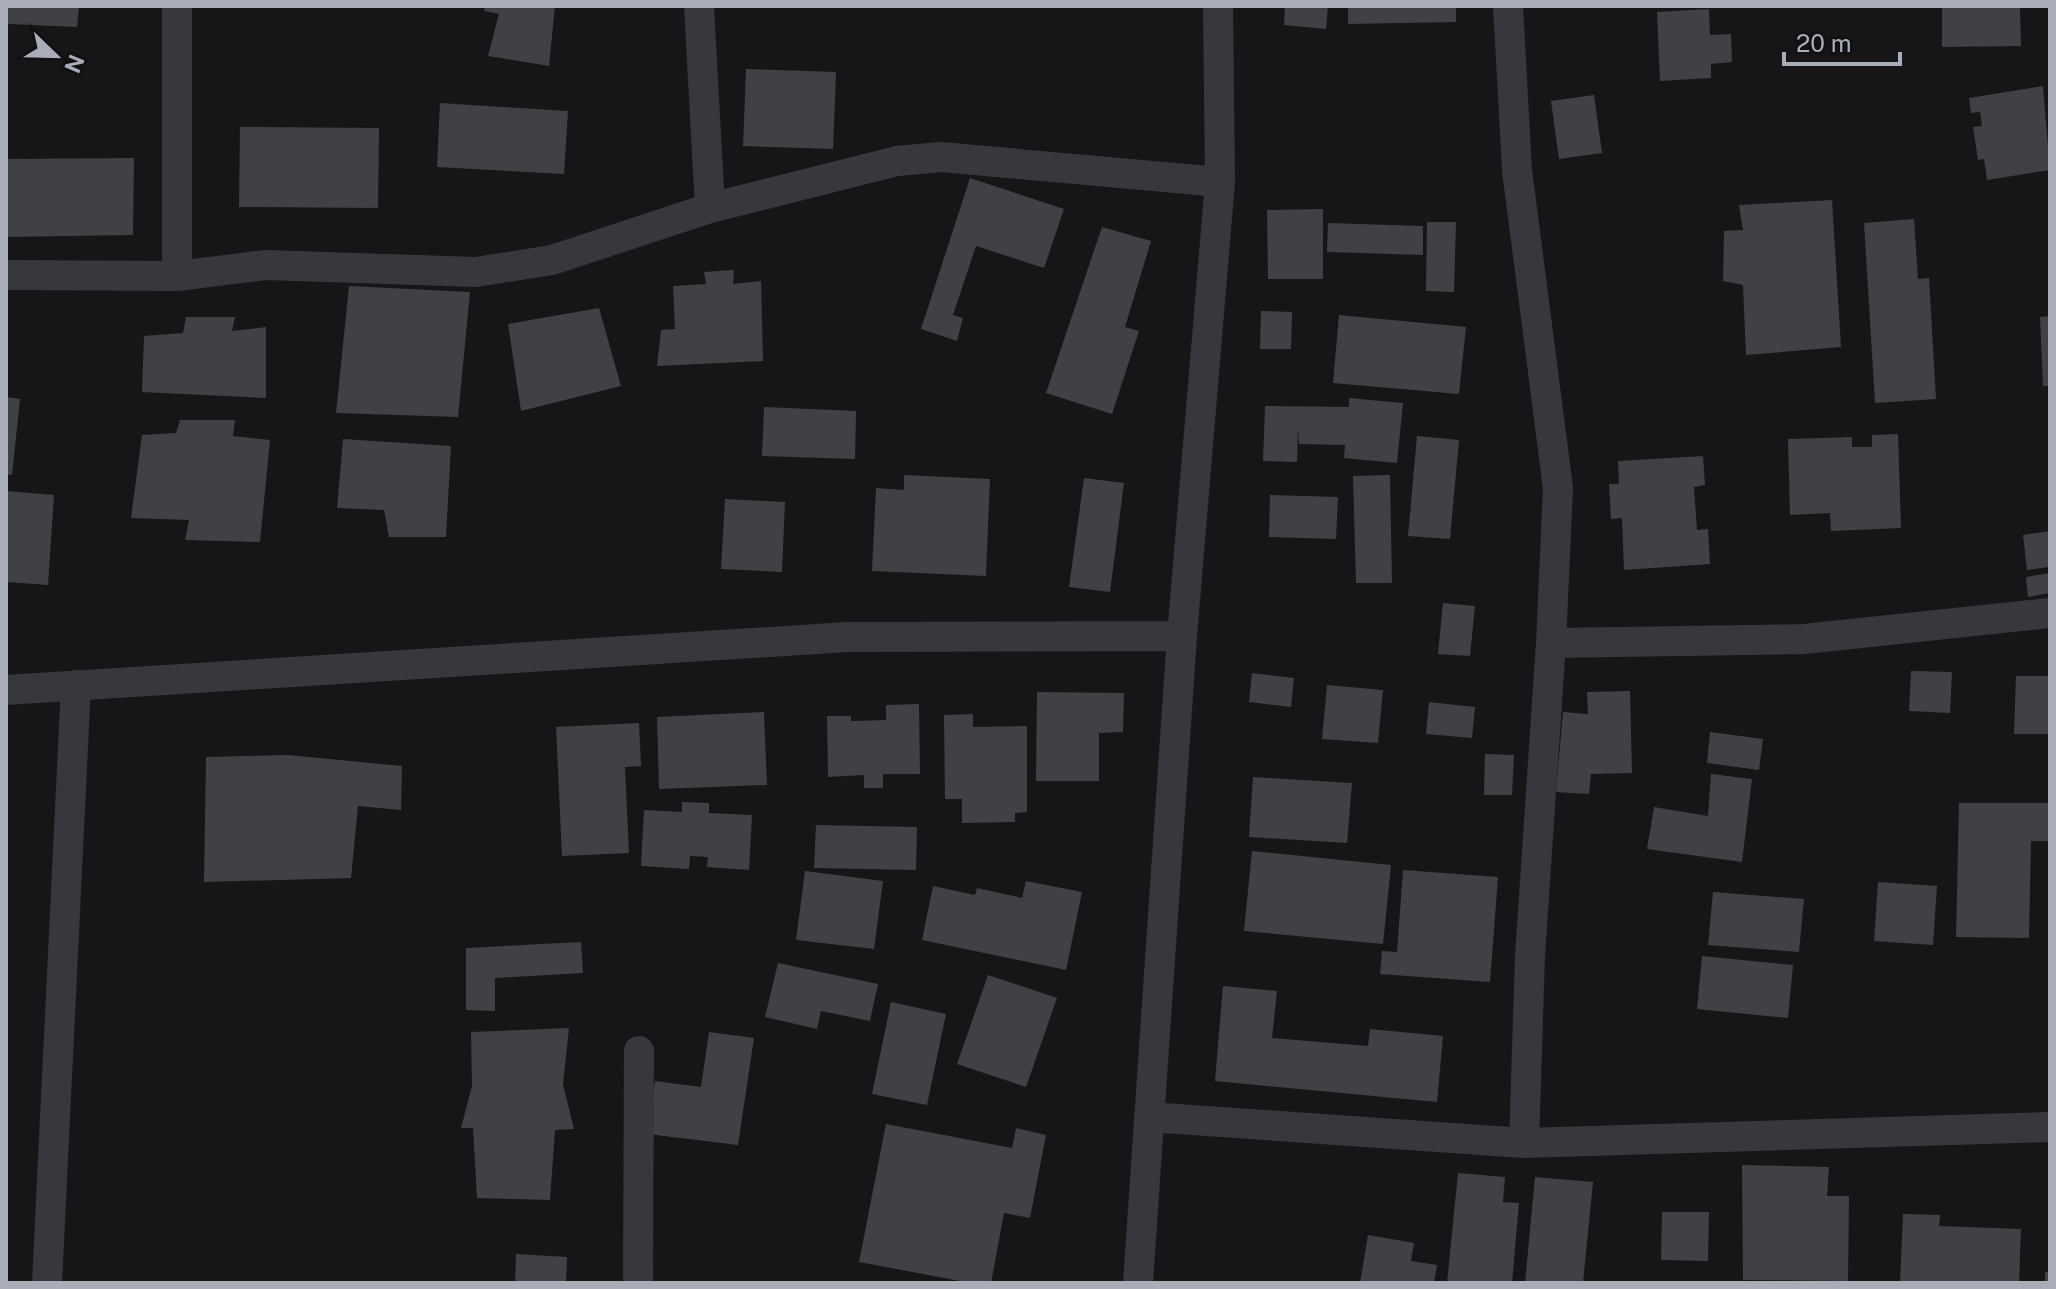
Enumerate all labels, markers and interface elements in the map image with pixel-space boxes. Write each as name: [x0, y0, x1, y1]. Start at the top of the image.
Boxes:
north arrow: [16, 16, 96, 96]
scale bar: [1784, 16, 1900, 66]
text: 20 m: [1796, 29, 1852, 57]
text: N: [59, 51, 90, 77]

